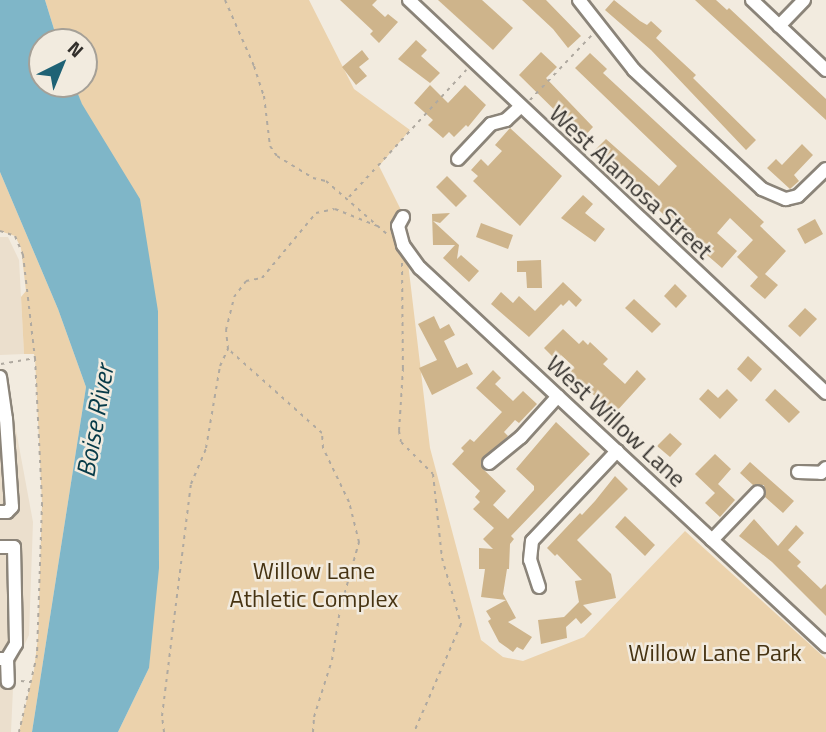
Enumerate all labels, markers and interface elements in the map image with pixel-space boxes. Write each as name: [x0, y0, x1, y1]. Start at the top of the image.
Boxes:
north arrow: [28, 28, 98, 98]
text: N: [62, 34, 91, 64]
street label: West Alamosa Street: [543, 99, 719, 265]
street label: West Willow Lane: [540, 349, 692, 493]
water label: Boise River: [70, 362, 120, 480]
park label: Willow Lane Athletic Complex: [230, 557, 398, 613]
park label: Willow Lane Park: [628, 639, 802, 667]

